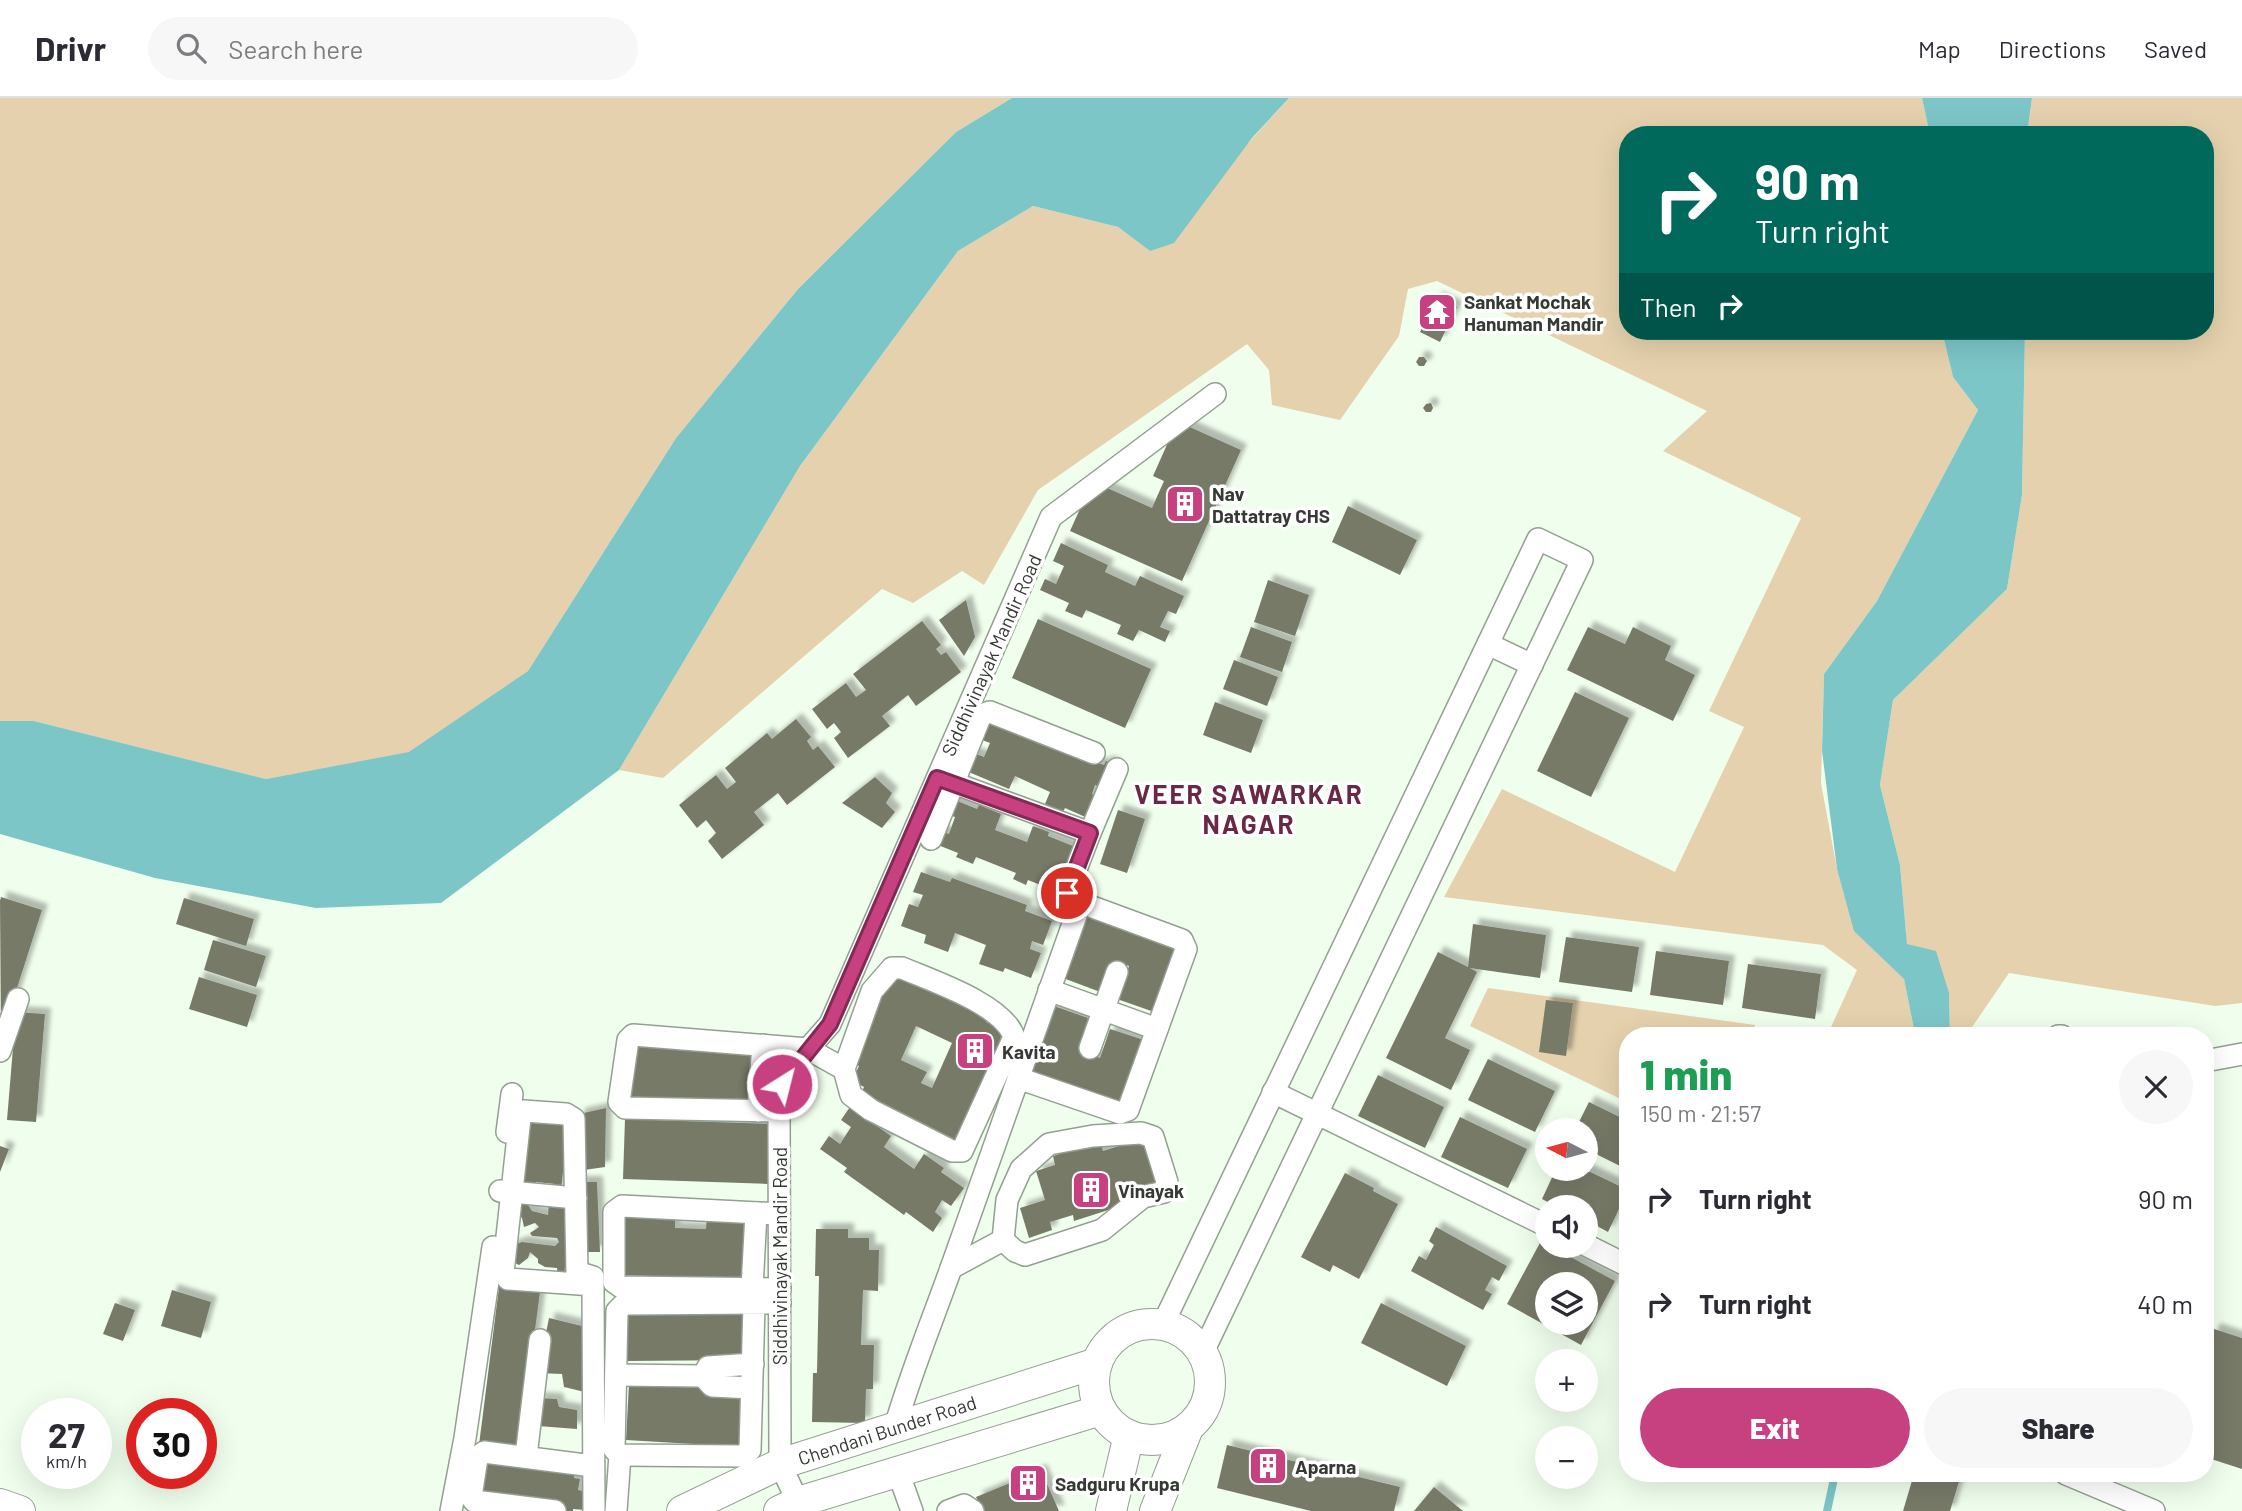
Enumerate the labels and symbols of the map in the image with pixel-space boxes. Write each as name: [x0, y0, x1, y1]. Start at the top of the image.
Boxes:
place label: Sankat Mochak Hanuman Mandir: [1464, 290, 1604, 335]
temple icon: Sankat Mochak Hanuman Mandir: [1416, 291, 1458, 333]
place label: Nav Dattatray CHS: [1212, 482, 1330, 527]
building icon: Nav Dattatray CHS: [1164, 483, 1206, 525]
street label: Siddhivinayak Mandir Road: [936, 551, 1046, 759]
district label: VEER SAWARKAR NAGAR: [1134, 778, 1364, 839]
pin: [1037, 863, 1097, 923]
building icon: Kavita: [954, 1030, 996, 1072]
place label: Kavita: [1002, 1040, 1056, 1063]
position arrow: [745, 1047, 819, 1121]
north arrow: [1535, 1118, 1598, 1181]
street label: Siddhivinayak Mandir Road: [768, 1147, 791, 1365]
building icon: Vinayak: [1070, 1169, 1112, 1211]
place label: Vinayak: [1118, 1179, 1184, 1202]
street label: Chendani Bunder Road: [795, 1390, 979, 1470]
speed limit sign: 30: [126, 1398, 217, 1489]
building icon: Aparna: [1247, 1445, 1289, 1487]
place label: Aparna: [1295, 1455, 1356, 1478]
building icon: Sadguru Krupa: [1007, 1462, 1049, 1504]
place label: Sadguru Krupa: [1055, 1472, 1180, 1495]

